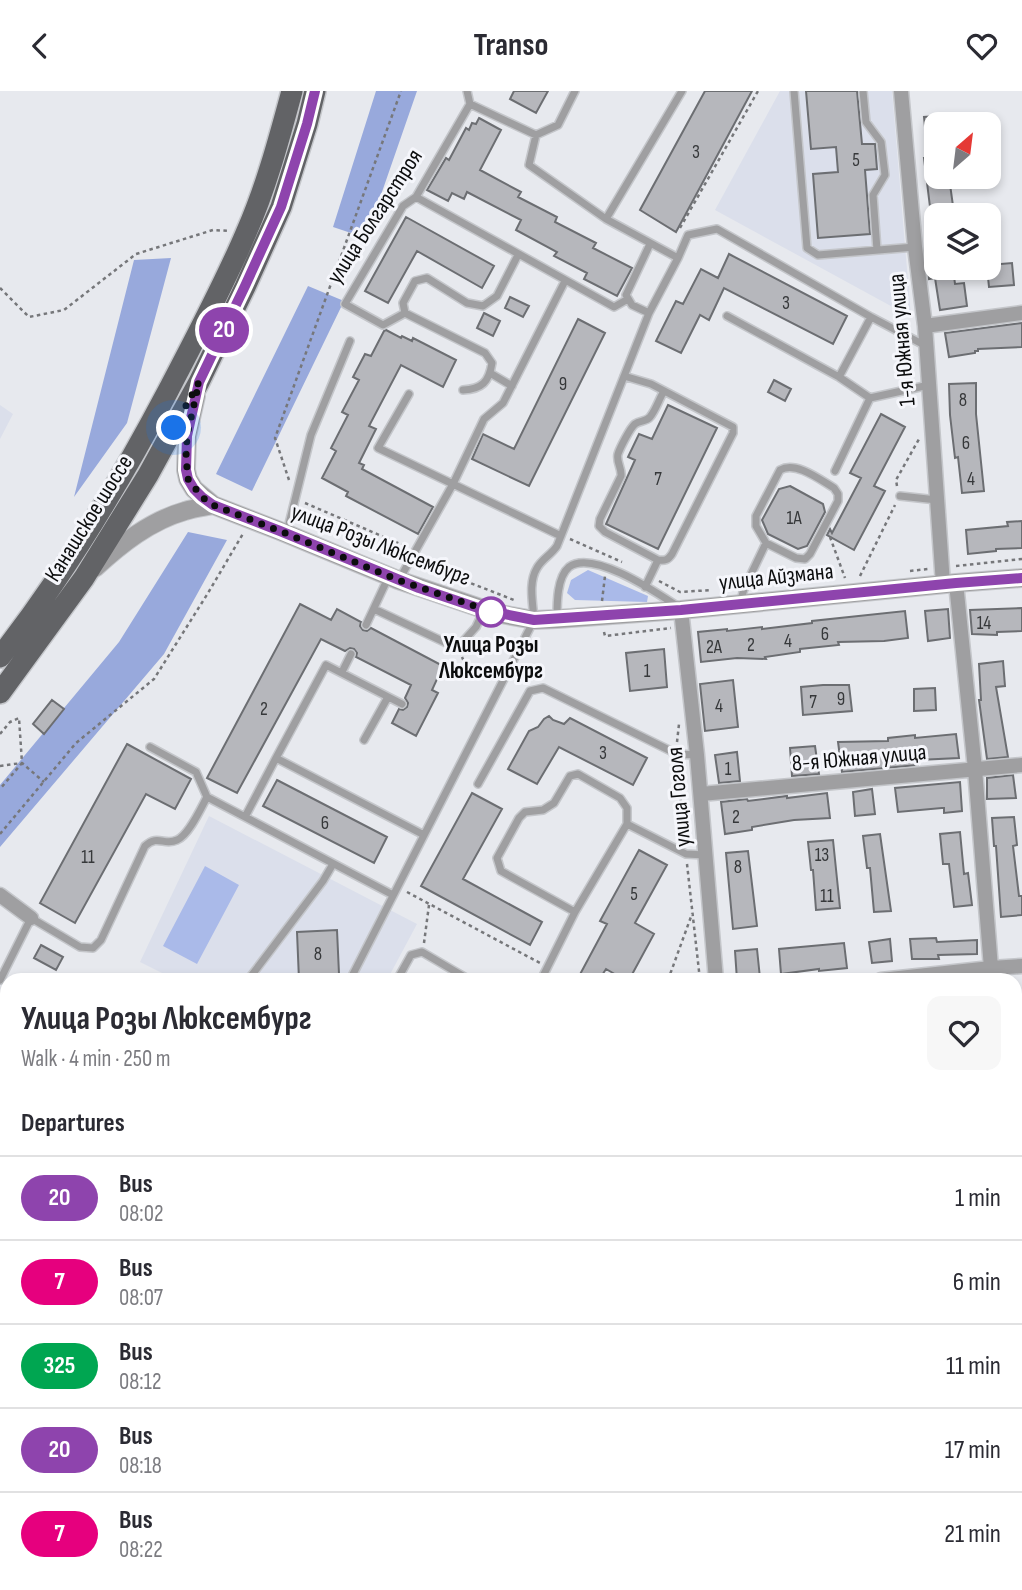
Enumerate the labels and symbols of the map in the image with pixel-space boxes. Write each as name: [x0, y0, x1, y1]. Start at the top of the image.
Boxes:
north arrow: [924, 112, 1001, 189]
house number: 3: [692, 141, 700, 164]
street label: улица Болгарстроя: [321, 144, 429, 289]
house number: 5: [852, 149, 860, 172]
street label: 1-я Южная улица: [882, 272, 922, 407]
house number: 3: [782, 292, 790, 315]
line badge: 20: [192, 307, 256, 353]
house number: 9: [559, 373, 567, 396]
house number: 8: [959, 389, 967, 412]
your location: [156, 410, 191, 445]
house number: 6: [962, 432, 970, 455]
street label: Канашское шоссе: [39, 450, 139, 587]
house number: 7: [654, 468, 662, 491]
house number: 4: [967, 468, 975, 491]
street label: улица Розы Люксембург: [287, 498, 474, 592]
house number: 1А: [786, 507, 802, 530]
street label: улица Айзмана: [718, 557, 835, 597]
marker: Улица Розы Люксембург: [476, 597, 506, 627]
house number: 14: [977, 612, 991, 635]
house number: 6: [821, 623, 829, 646]
house number: 4: [784, 630, 792, 653]
place label: Улица Розы Люксембург: [438, 631, 543, 685]
house number: 2: [747, 634, 755, 657]
house number: 2А: [706, 636, 723, 659]
house number: 1: [644, 660, 651, 683]
house number: 9: [837, 688, 845, 711]
house number: 7: [809, 691, 817, 714]
house number: 4: [715, 695, 723, 718]
house number: 2: [260, 698, 268, 721]
street label: 8-я Южная улица: [791, 738, 928, 778]
house number: 3: [599, 742, 607, 765]
street label: улица Гоголя: [661, 746, 697, 848]
house number: 1: [725, 758, 732, 781]
house number: 2: [732, 806, 740, 829]
house number: 6: [321, 812, 329, 835]
house number: 13: [815, 844, 829, 867]
house number: 11: [81, 846, 95, 869]
house number: 8: [734, 856, 742, 879]
house number: 5: [630, 883, 638, 906]
house number: 11: [820, 885, 834, 908]
house number: 8: [314, 943, 322, 966]

